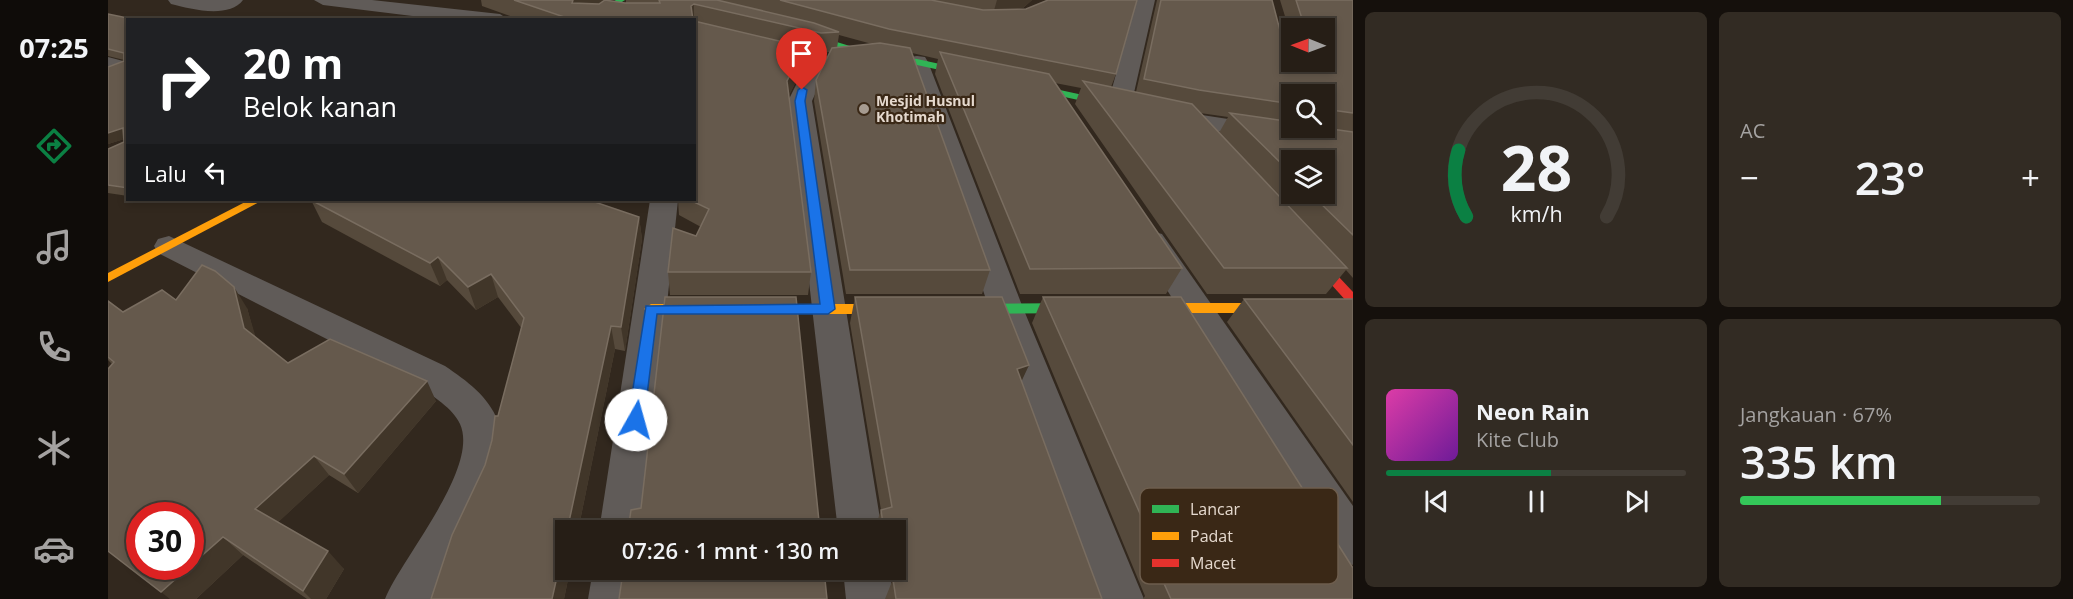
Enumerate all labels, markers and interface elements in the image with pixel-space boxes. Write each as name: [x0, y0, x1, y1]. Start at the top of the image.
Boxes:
north arrow: [1281, 18, 1335, 72]
map controls: [1281, 18, 1335, 204]
pin: [776, 28, 827, 90]
text: 07:25: [19, 29, 89, 66]
text: 20 m: [243, 34, 343, 91]
icon: arrive: [785, 37, 818, 70]
icon: right: [144, 42, 222, 120]
button: search: [1281, 84, 1335, 138]
text: Belok kanan: [243, 88, 397, 125]
place label: Mesjid Husnul Khotimah: [876, 91, 975, 126]
marker: Mesjid Husnul Khotimah: [857, 102, 871, 116]
text: AC: [1740, 117, 1765, 144]
text: 28: [1500, 124, 1572, 209]
icon: directions: [33, 125, 75, 167]
text: 23°: [1855, 147, 1925, 208]
button: layers: [1281, 150, 1335, 204]
text: −: [1740, 155, 1759, 200]
text: +: [2021, 155, 2040, 200]
icon: left: [199, 156, 232, 189]
text: Lalu: [144, 158, 187, 188]
text: km/h: [1510, 199, 1562, 228]
icon: music: [33, 226, 75, 268]
icon: phone: [33, 326, 75, 368]
position arrow: [604, 388, 668, 452]
text: Neon Rain: [1476, 396, 1590, 426]
text: Jangkauan · 67%: [1740, 401, 1892, 428]
text: Kite Club: [1476, 426, 1559, 453]
icon: climate: [33, 427, 75, 469]
text: 335 km: [1740, 431, 1898, 492]
icon: previous: [1420, 485, 1453, 518]
icon: pause: [1520, 485, 1553, 518]
icon: next: [1620, 485, 1653, 518]
legend: [1140, 488, 1338, 584]
text: Lancar: [1190, 498, 1241, 520]
speed limit sign: 30: [126, 502, 204, 580]
text: Padat: [1190, 525, 1233, 547]
icon: car: [33, 528, 75, 570]
text: 07:26 · 1 mnt · 130 m: [622, 535, 839, 565]
text: Macet: [1190, 552, 1236, 574]

